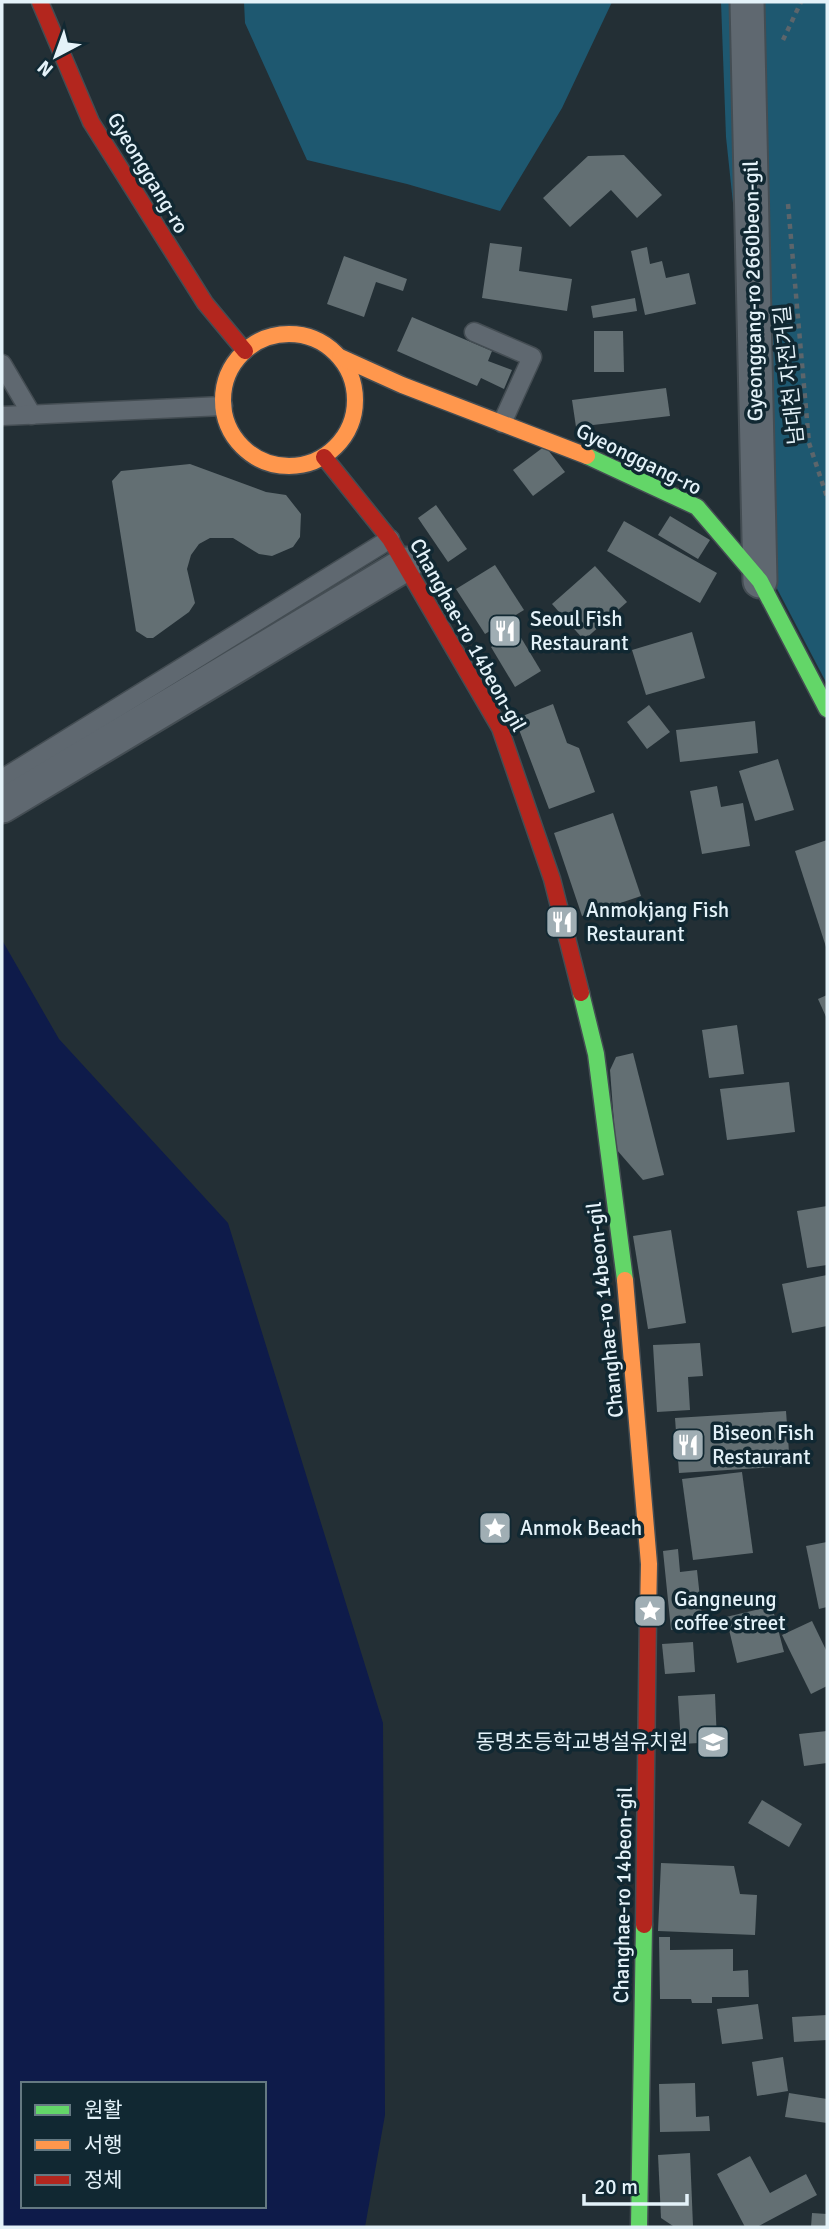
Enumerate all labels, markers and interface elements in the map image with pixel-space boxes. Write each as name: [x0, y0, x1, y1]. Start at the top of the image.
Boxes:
north arrow: [21, 21, 91, 91]
text: N: [33, 55, 58, 81]
street label: Gyeonggang-ro: [102, 108, 194, 238]
street label: Gyeonggang-ro 2660beon-gil: [738, 160, 768, 422]
street label: 남대천 자전거길: [769, 304, 809, 446]
street label: Gyeonggang-ro: [572, 417, 706, 501]
street label: Changhae-ro 14beon-gil: [404, 534, 532, 736]
place label: Seoul Fish Restaurant: [530, 606, 629, 656]
restaurant icon: Seoul Fish Restaurant: [486, 612, 524, 650]
place label: Anmokjang Fish Restaurant: [586, 897, 729, 947]
restaurant icon: Anmokjang Fish Restaurant: [543, 903, 581, 941]
street label: Changhae-ro 14beon-gil: [581, 1201, 629, 1419]
place label: Biseon Fish Restaurant: [712, 1420, 814, 1470]
restaurant icon: Biseon Fish Restaurant: [669, 1426, 707, 1464]
place icon: Anmok Beach: [476, 1509, 514, 1547]
place label: Anmok Beach: [520, 1515, 642, 1541]
place label: Gangneung coffee street: [674, 1586, 786, 1636]
place icon: Gangneung coffee street: [631, 1592, 669, 1630]
school or university icon: 동명초등학교병설유치원: [694, 1723, 732, 1761]
place label: 동명초등학교병설유치원: [475, 1729, 688, 1755]
street label: Changhae-ro 14beon-gil: [608, 1786, 638, 2004]
legend: [21, 2082, 266, 2208]
text: 원활: [84, 2097, 123, 2123]
text: 서행: [84, 2132, 123, 2158]
scale bar: [584, 2162, 687, 2206]
text: 정체: [84, 2167, 123, 2193]
text: 20 m: [594, 2174, 638, 2200]

